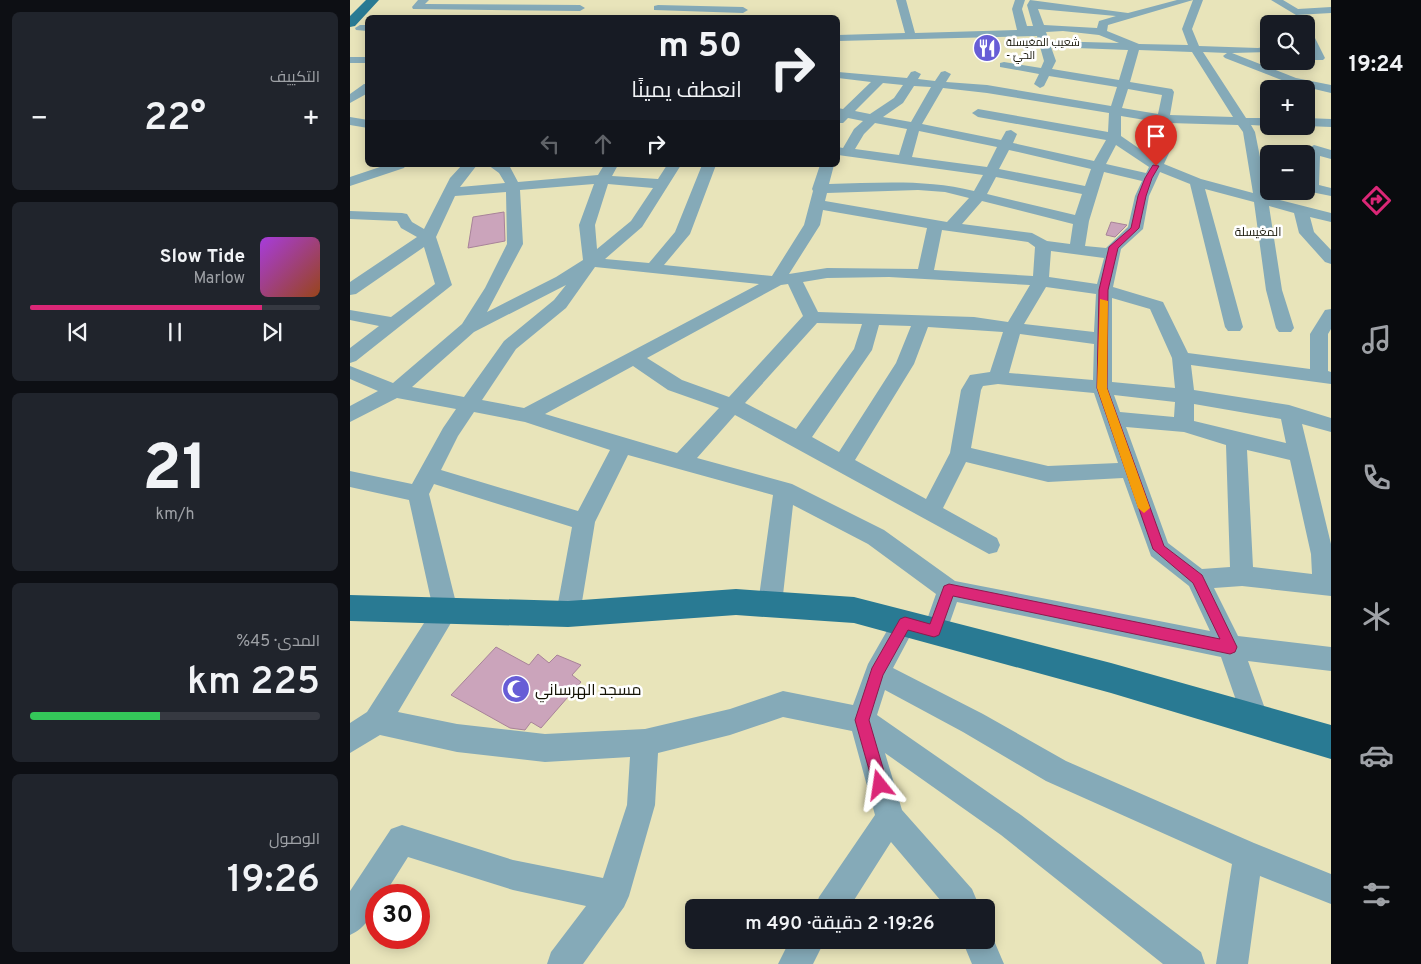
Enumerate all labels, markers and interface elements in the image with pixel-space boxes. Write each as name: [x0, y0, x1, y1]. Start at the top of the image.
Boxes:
map controls: [1260, 15, 1315, 200]
button: search: [1260, 15, 1315, 70]
text: 50 m: [658, 25, 742, 69]
restaurant icon: شعيب المغيسلة - الحيّ: [972, 33, 1002, 63]
icon: right: [760, 35, 825, 100]
place label: شعيب المغيسلة - الحيّ: [1006, 36, 1080, 64]
text: 19:24: [1348, 52, 1404, 79]
text: التكييف: [270, 68, 320, 88]
text: انعطف يمينًا: [631, 78, 742, 105]
button: +: [1260, 80, 1315, 135]
text: 22°: [144, 95, 206, 144]
text: −: [30, 102, 48, 138]
text: +: [302, 102, 320, 138]
pin: [1135, 115, 1177, 166]
icon: arrive: [1142, 122, 1170, 150]
icon: left: [536, 130, 564, 158]
icon: ahead: [589, 130, 617, 158]
icon: right: [642, 130, 670, 158]
button: −: [1260, 145, 1315, 200]
icon: directions: [1359, 183, 1394, 218]
district label: المغيسلة: [1235, 225, 1281, 241]
text: Slow Tide: [160, 245, 245, 269]
text: Marlow: [193, 269, 245, 289]
icon: previous: [64, 318, 92, 346]
icon: pause: [161, 318, 189, 346]
icon: next: [258, 318, 286, 346]
icon: music: [1359, 322, 1394, 357]
text: 21: [142, 431, 208, 513]
icon: phone: [1359, 460, 1394, 495]
text: km/h: [156, 505, 194, 525]
icon: climate: [1359, 599, 1394, 634]
text: المدى · 45%: [236, 632, 320, 652]
text: 225 km: [187, 659, 320, 708]
mosque icon: مسجد الهرساني: [501, 674, 531, 704]
place label: مسجد الهرساني: [535, 681, 641, 703]
icon: car: [1359, 738, 1394, 773]
position arrow: [853, 758, 905, 810]
text: الوصول: [269, 830, 320, 850]
text: 19:26: [227, 857, 320, 906]
icon: filters: [1359, 877, 1394, 912]
speed limit sign: 30: [365, 884, 430, 949]
text: 19:26 · 2 دقيقة · 490 m: [745, 912, 935, 936]

